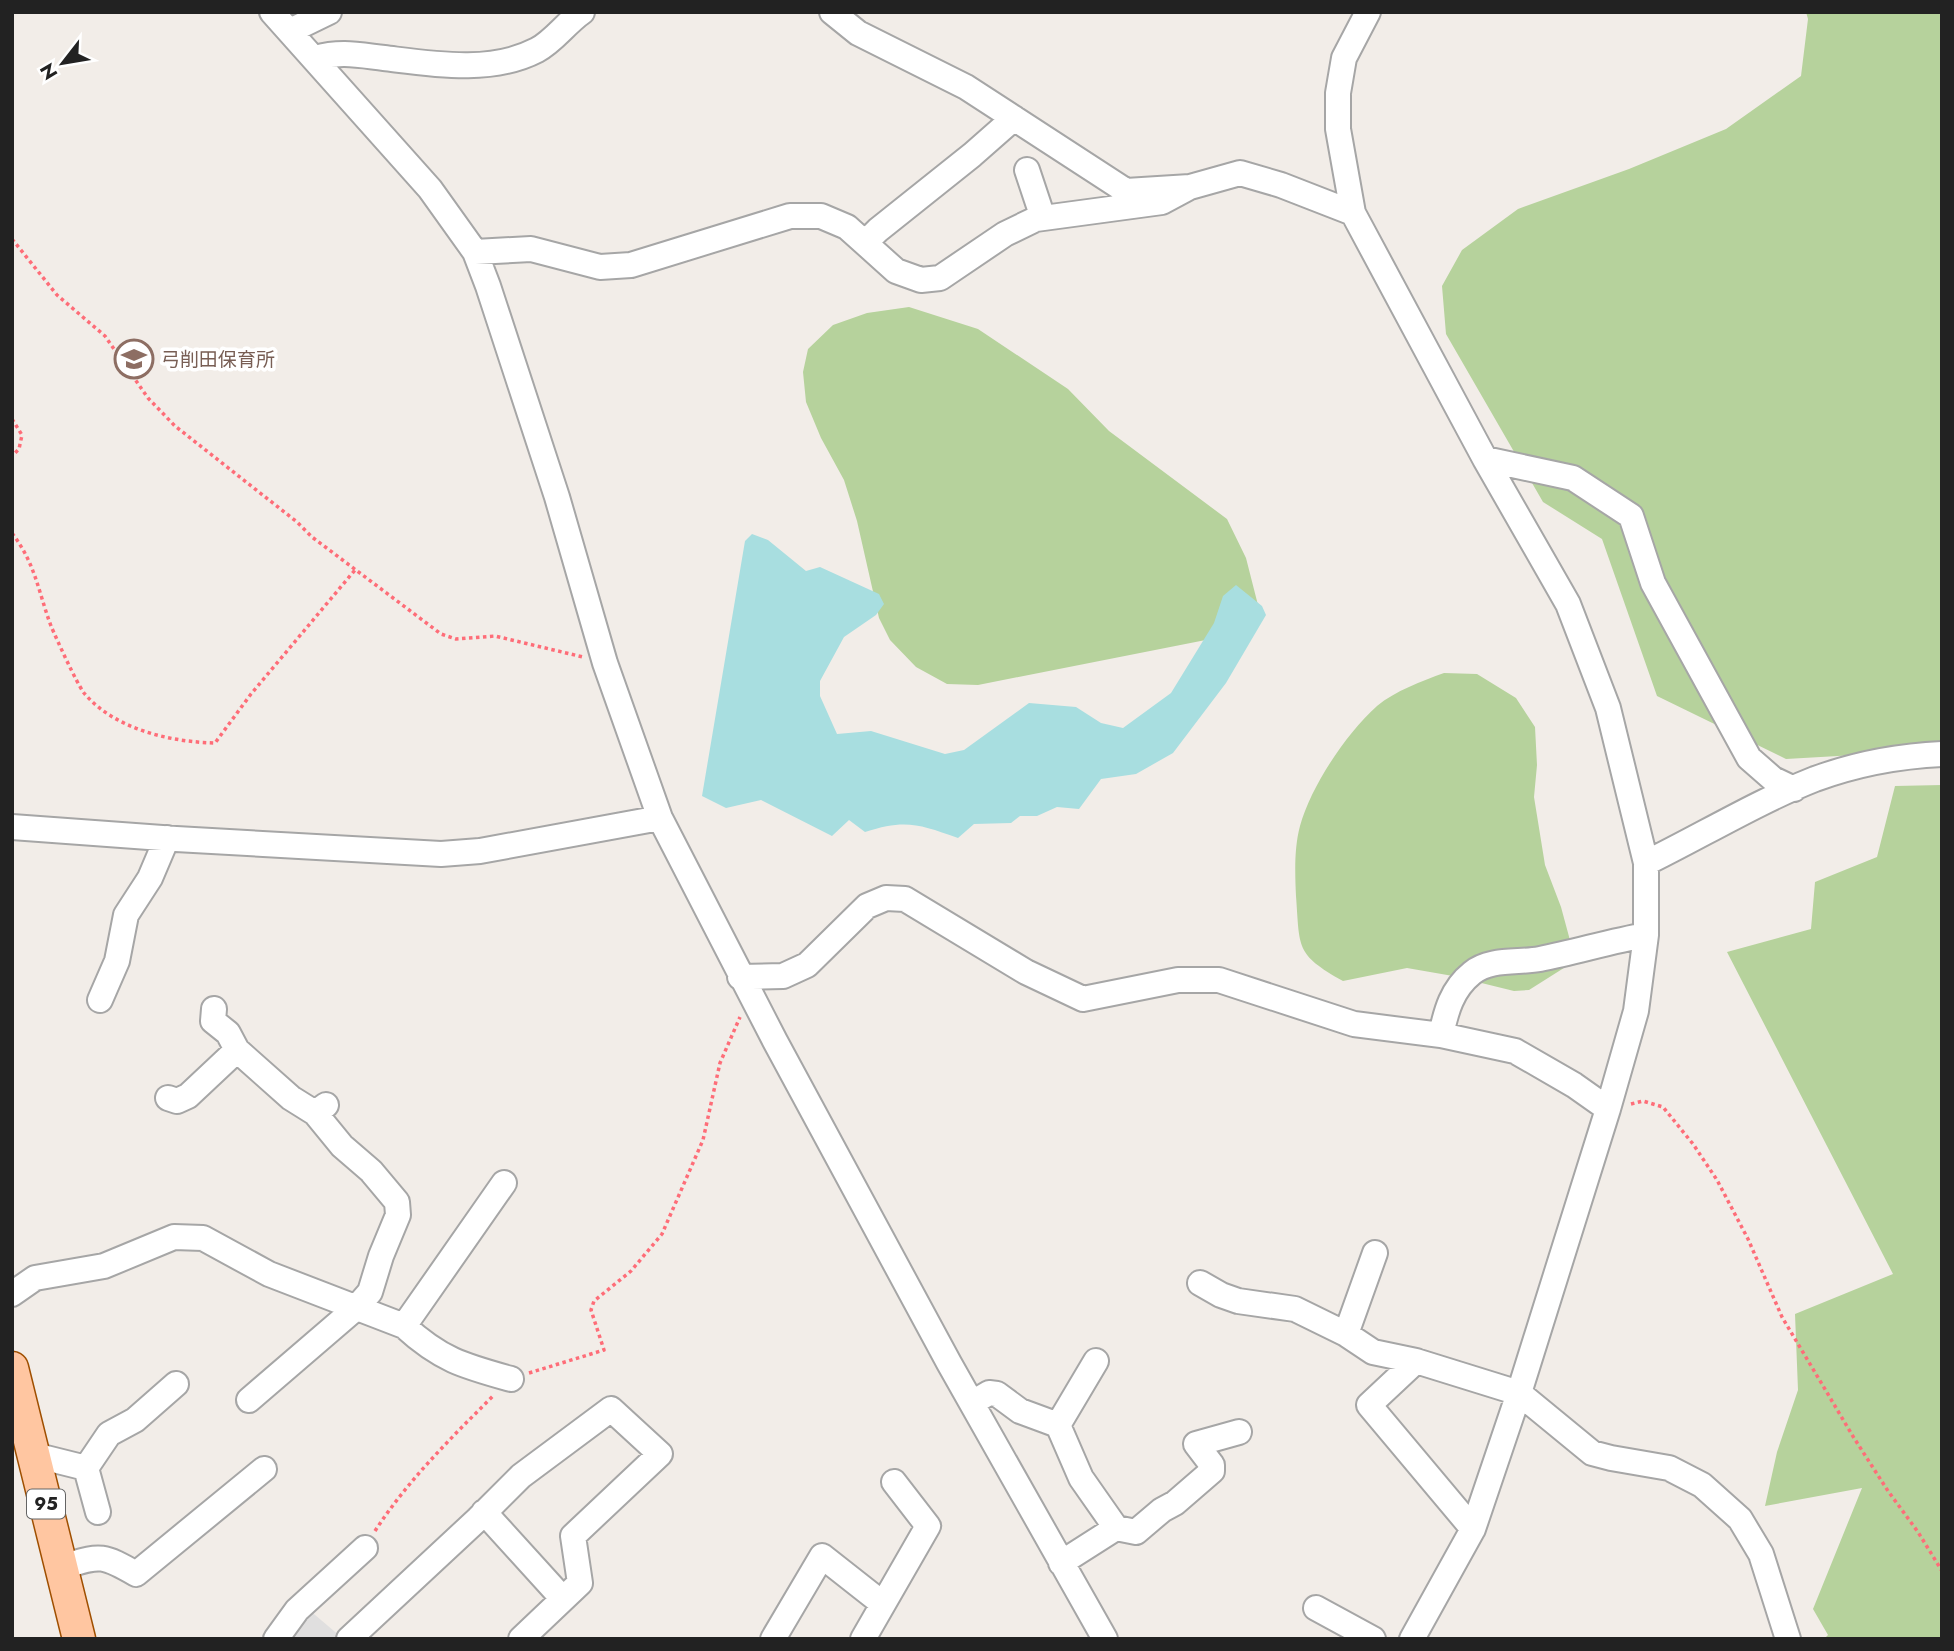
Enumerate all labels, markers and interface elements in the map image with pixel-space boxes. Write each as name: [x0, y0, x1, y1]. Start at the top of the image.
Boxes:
north arrow: [28, 28, 98, 98]
text: N: [33, 58, 64, 85]
school or university icon: 弓削田保育所: [113, 338, 155, 380]
place label: 弓削田保育所: [161, 346, 275, 373]
road number: 95: [27, 1490, 65, 1518]

